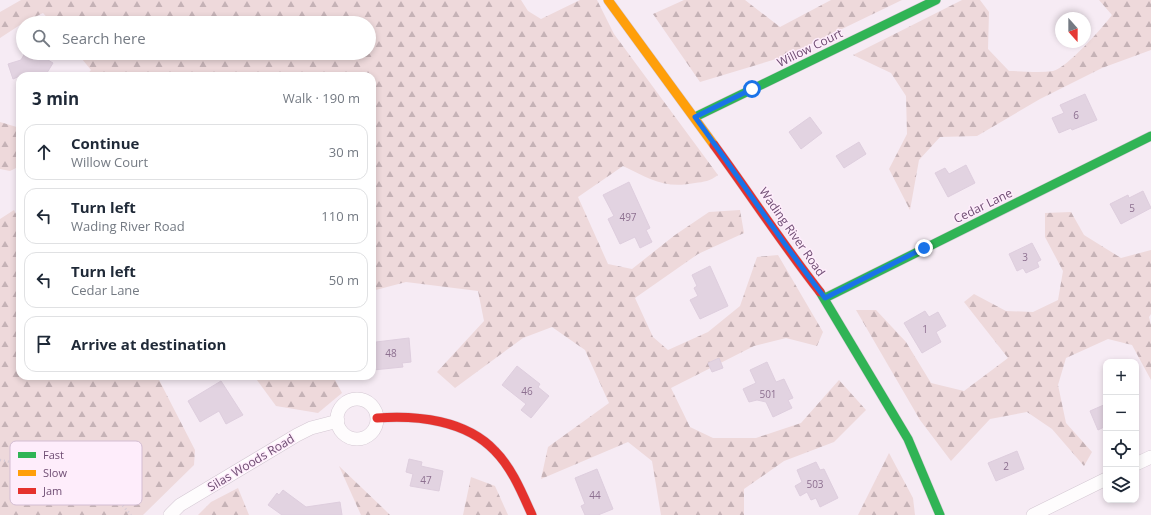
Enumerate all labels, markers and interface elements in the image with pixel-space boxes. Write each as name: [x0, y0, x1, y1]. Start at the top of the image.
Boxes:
north arrow: [1055, 12, 1091, 48]
search box: [16, 16, 376, 60]
street label: Willow Court: [774, 24, 845, 71]
icon: search: [30, 27, 52, 49]
text: Search here: [62, 28, 146, 48]
route start: [743, 80, 761, 98]
text: 3 min: [32, 87, 79, 110]
text: Walk · 190 m: [283, 89, 360, 107]
house number: 6: [1073, 108, 1079, 122]
text: Continue: [71, 133, 139, 153]
icon: ahead: [33, 141, 55, 163]
text: 30 m: [329, 143, 359, 161]
text: Willow Court: [71, 153, 148, 171]
street label: Wading River Road: [755, 184, 829, 280]
street label: Cedar Lane: [951, 184, 1015, 227]
text: Turn left: [71, 197, 136, 217]
house number: 5: [1129, 201, 1135, 215]
icon: left: [33, 205, 55, 227]
text: 110 m: [321, 207, 359, 225]
house number: 497: [619, 210, 637, 224]
text: Wading River Road: [71, 217, 185, 235]
route end: [915, 239, 933, 257]
house number: 3: [1022, 250, 1028, 264]
text: Turn left: [71, 261, 136, 281]
icon: left: [33, 269, 55, 291]
text: 50 m: [329, 271, 359, 289]
text: Cedar Lane: [71, 281, 140, 299]
house number: 1: [922, 322, 928, 336]
icon: arrive: [33, 333, 55, 355]
text: Arrive at destination: [71, 334, 226, 354]
house number: 48: [385, 346, 397, 360]
map controls: [1103, 359, 1139, 503]
button: +: [1103, 359, 1139, 395]
house number: 46: [521, 384, 533, 398]
house number: 501: [759, 387, 777, 401]
button: −: [1103, 395, 1139, 431]
street label: Silas Woods Road: [204, 430, 297, 495]
button: locate: [1103, 431, 1139, 467]
legend: [10, 441, 142, 505]
text: Fast: [43, 447, 64, 462]
house number: 2: [1003, 459, 1009, 473]
text: Slow: [43, 465, 67, 480]
button: layers: [1103, 467, 1139, 503]
house number: 47: [420, 473, 432, 487]
house number: 503: [806, 477, 824, 491]
text: Jam: [42, 483, 62, 498]
house number: 44: [589, 488, 601, 502]

